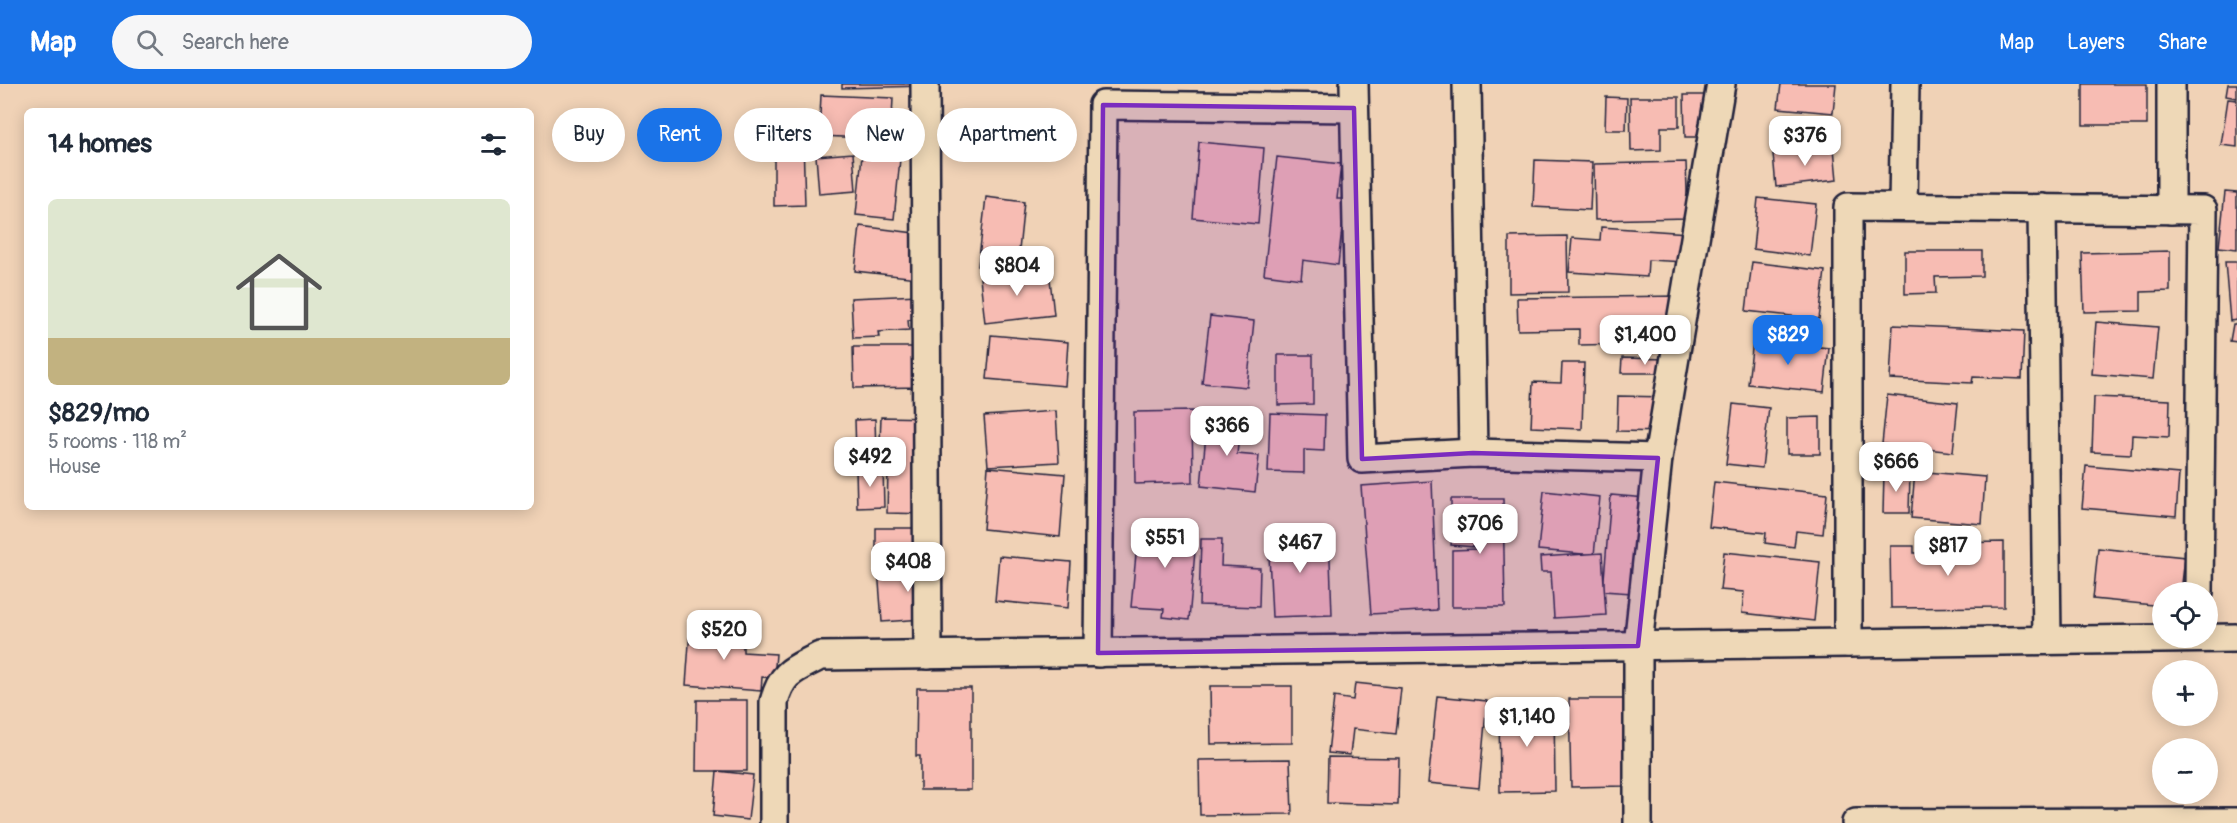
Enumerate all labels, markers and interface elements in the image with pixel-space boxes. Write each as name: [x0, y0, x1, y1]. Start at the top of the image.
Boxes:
search box: [112, 15, 532, 69]
text: Map: [30, 25, 76, 60]
icon: search: [133, 26, 166, 59]
text: Search here: [181, 28, 289, 56]
text: Map: [1999, 29, 2034, 56]
text: Layers: [2067, 29, 2125, 56]
text: Share: [2158, 29, 2207, 56]
chip: Buy: [552, 108, 625, 162]
chip: Rent: [637, 108, 722, 162]
chip: Filters: [734, 108, 833, 162]
chip: New: [845, 108, 925, 162]
chip: Apartment: [937, 108, 1077, 162]
pin: $376: [1769, 116, 1841, 167]
text: $376: [1783, 123, 1827, 148]
text: 14 homes: [48, 128, 152, 160]
icon: filters: [477, 128, 510, 161]
icon: home: [225, 238, 333, 346]
pin: $804: [981, 246, 1053, 297]
text: $804: [994, 253, 1040, 278]
pin: $1,400: [1596, 315, 1694, 366]
pin: $829: [1752, 315, 1824, 366]
text: $1,400: [1614, 322, 1676, 347]
text: $829: [1767, 322, 1809, 347]
text: $829/mo: [48, 397, 150, 429]
pin: $366: [1191, 406, 1263, 457]
text: $366: [1204, 413, 1250, 438]
text: 5 rooms · 118 m²: [48, 429, 187, 454]
pin: $492: [834, 437, 906, 488]
pin: $666: [1860, 442, 1932, 493]
text: $492: [848, 444, 892, 469]
text: $666: [1873, 449, 1919, 474]
text: House: [48, 454, 100, 479]
pin: $706: [1444, 504, 1516, 555]
text: $706: [1457, 511, 1503, 536]
pin: $551: [1129, 518, 1201, 569]
pin: $467: [1264, 523, 1336, 574]
text: $551: [1145, 525, 1185, 550]
pin: $817: [1912, 526, 1984, 577]
text: $467: [1278, 530, 1322, 555]
text: $817: [1928, 533, 1968, 558]
pin: $408: [872, 542, 944, 593]
text: $408: [885, 549, 931, 574]
map controls: [2152, 582, 2218, 804]
button: locate: [2152, 582, 2218, 648]
pin: $520: [688, 610, 760, 661]
text: $520: [701, 617, 747, 642]
button: +: [2152, 660, 2218, 726]
pin: $1,140: [1478, 697, 1576, 748]
text: $1,140: [1499, 704, 1555, 729]
button: −: [2152, 738, 2218, 804]

